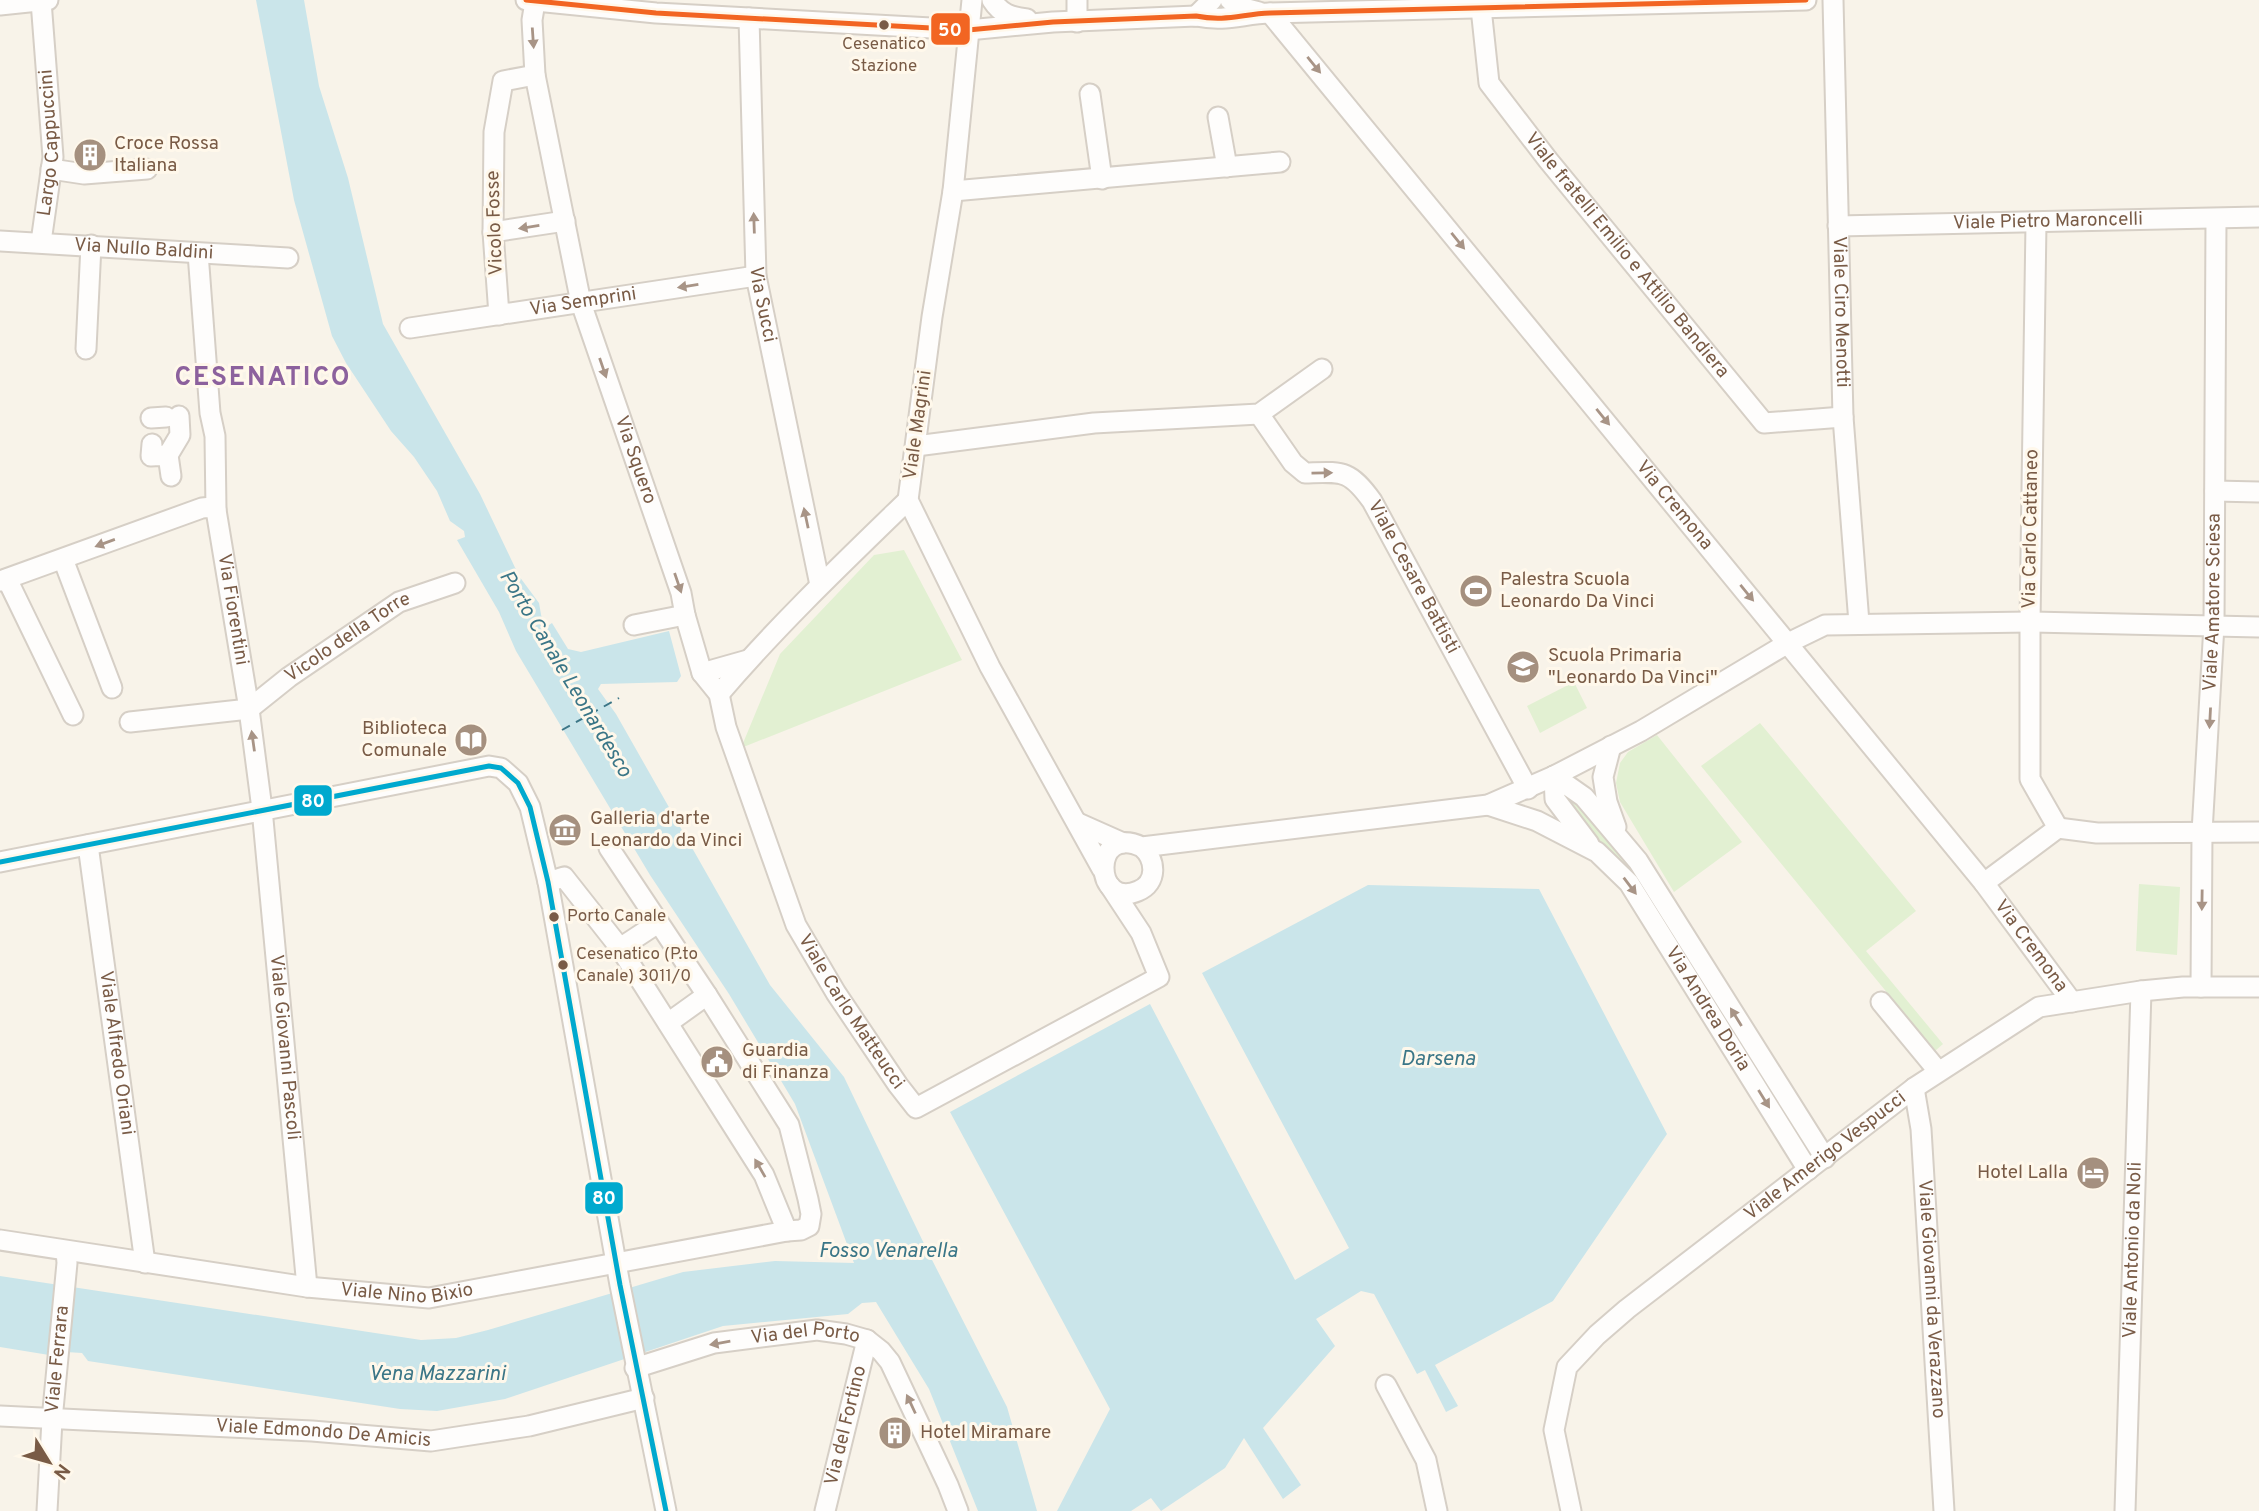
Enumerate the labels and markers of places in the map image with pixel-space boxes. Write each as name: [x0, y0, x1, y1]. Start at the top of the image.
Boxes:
marker: Cesenatico Stazione: [877, 18, 891, 32]
place label: Cesenatico Stazione: [842, 34, 926, 78]
place label: Croce Rossa Italiana: [114, 132, 219, 178]
building icon: Croce Rossa Italiana: [71, 136, 109, 174]
place label: Palestra Scuola Leonardo Da Vinci: [1500, 568, 1654, 614]
sports icon: Palestra Scuola Leonardo Da Vinci: [1457, 572, 1495, 610]
place label: Scuola Primaria "Leonardo Da Vinci": [1548, 644, 1718, 690]
school or university icon: Scuola Primaria "Leonardo Da Vinci": [1504, 648, 1542, 686]
place label: Biblioteca Comunale: [361, 717, 447, 763]
library icon: Biblioteca Comunale: [452, 721, 490, 759]
place label: Galleria d'arte Leonardo da Vinci: [590, 807, 742, 853]
museum icon: Galleria d'arte Leonardo da Vinci: [546, 811, 584, 849]
place label: Porto Canale: [567, 906, 666, 928]
marker: Porto Canale: [547, 910, 561, 924]
place label: Cesenatico (P.to Canale) 3011/0: [576, 944, 698, 988]
marker: Cesenatico (P.to Canale) 3011/0: [556, 958, 570, 972]
place label: Guardia di Finanza: [742, 1039, 829, 1085]
public building icon: Guardia di Finanza: [698, 1043, 736, 1081]
hotel icon: Hotel Lalla: [2074, 1154, 2112, 1192]
place label: Hotel Lalla: [1977, 1161, 2068, 1185]
building icon: Hotel Miramare: [876, 1414, 914, 1452]
place label: Hotel Miramare: [920, 1421, 1051, 1445]

